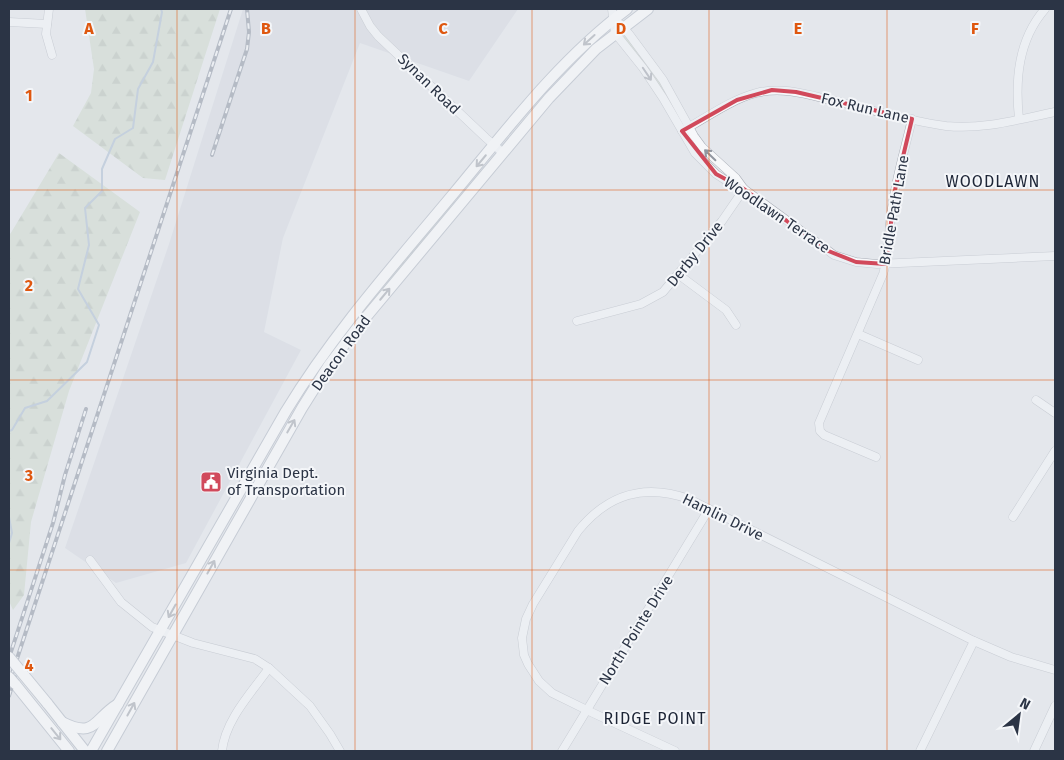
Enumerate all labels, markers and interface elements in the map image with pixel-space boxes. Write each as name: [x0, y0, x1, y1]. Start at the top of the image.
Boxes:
text: A: [83, 19, 94, 38]
text: B: [261, 19, 271, 38]
text: C: [438, 19, 448, 38]
text: D: [616, 19, 626, 38]
text: E: [794, 19, 802, 38]
text: F: [971, 19, 979, 38]
one-way arrow: [583, 34, 596, 46]
street label: Synan Road: [394, 50, 464, 118]
one-way arrow: [642, 67, 652, 81]
text: 1: [25, 86, 33, 105]
street label: Fox Run Lane: [819, 89, 911, 127]
one-way arrow: [704, 149, 716, 161]
one-way arrow: [475, 154, 486, 167]
street label: Bridle Path Lane: [875, 154, 913, 266]
district label: WOODLAWN: [946, 172, 1040, 191]
street label: Woodlawn Terrace: [721, 173, 833, 257]
street label: Derby Drive: [663, 218, 727, 290]
text: 2: [25, 276, 33, 295]
one-way arrow: [379, 288, 390, 301]
street label: Deacon Road: [308, 312, 374, 394]
one-way arrow: [287, 420, 297, 434]
place label: Virginia Dept. of Transportation: [227, 464, 345, 499]
text: 3: [24, 466, 33, 485]
public building icon: Virginia Dept. of Transportation: [199, 470, 223, 494]
street label: Hamlin Drive: [680, 490, 766, 544]
one-way arrow: [206, 561, 216, 575]
street label: North Pointe Drive: [595, 572, 677, 688]
one-way arrow: [167, 603, 177, 618]
text: 4: [24, 656, 34, 675]
north arrow: [994, 690, 1044, 740]
text: N: [1017, 694, 1033, 714]
one-way arrow: [126, 702, 136, 716]
district label: RIDGE POINT: [604, 709, 706, 728]
one-way arrow: [50, 727, 61, 740]

